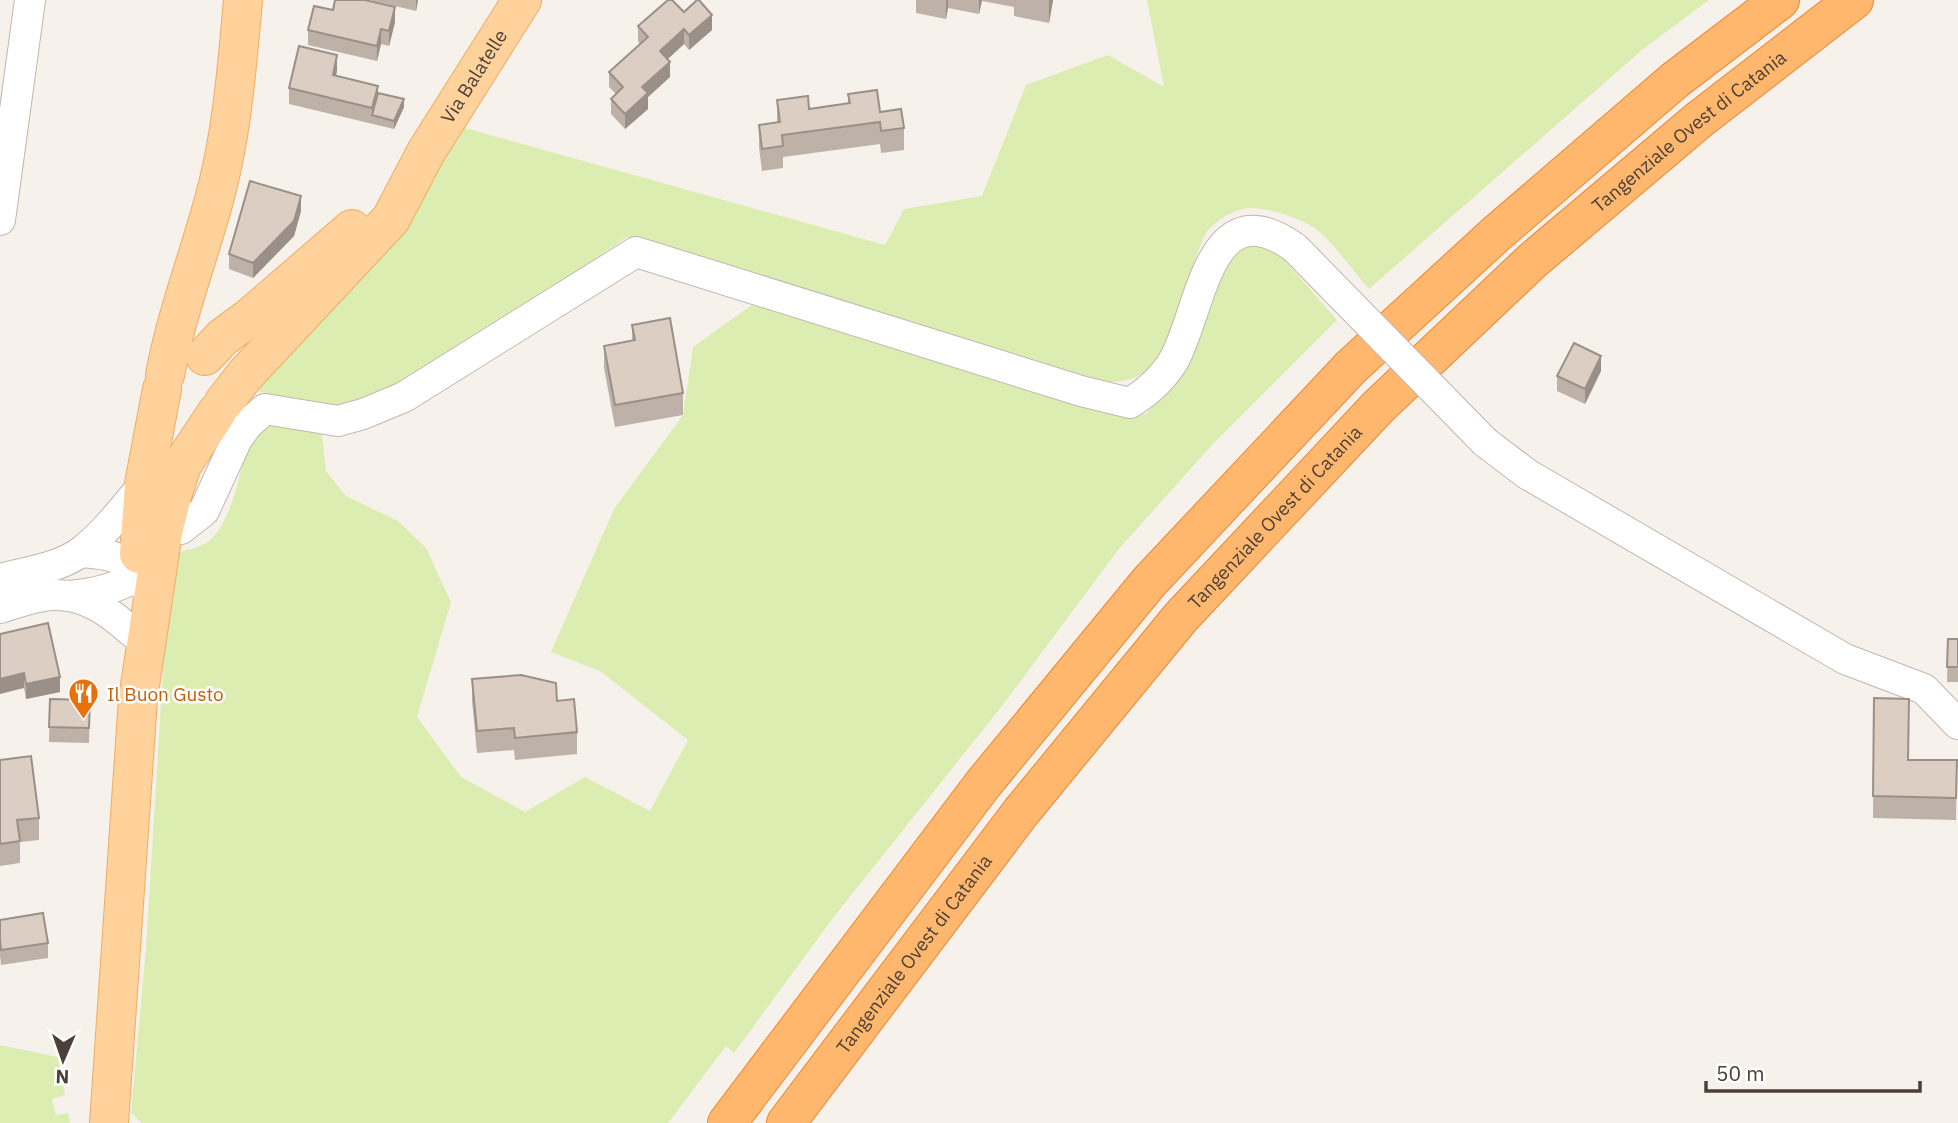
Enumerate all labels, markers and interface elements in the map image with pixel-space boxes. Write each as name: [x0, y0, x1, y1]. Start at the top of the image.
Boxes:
street label: Via Balatelle: [435, 25, 512, 128]
street label: Tangenziale Ovest di Catania: [1587, 45, 1791, 217]
street label: Tangenziale Ovest di Catania: [1183, 420, 1367, 614]
restaurant icon: Il Buon Gusto: [67, 677, 101, 721]
place label: Il Buon Gusto: [107, 682, 224, 706]
street label: Tangenziale Ovest di Catania: [831, 849, 997, 1058]
north arrow: [28, 1025, 98, 1095]
scale bar: [1706, 1050, 1920, 1094]
text: 50 m: [1716, 1059, 1765, 1087]
text: N: [55, 1065, 70, 1089]

